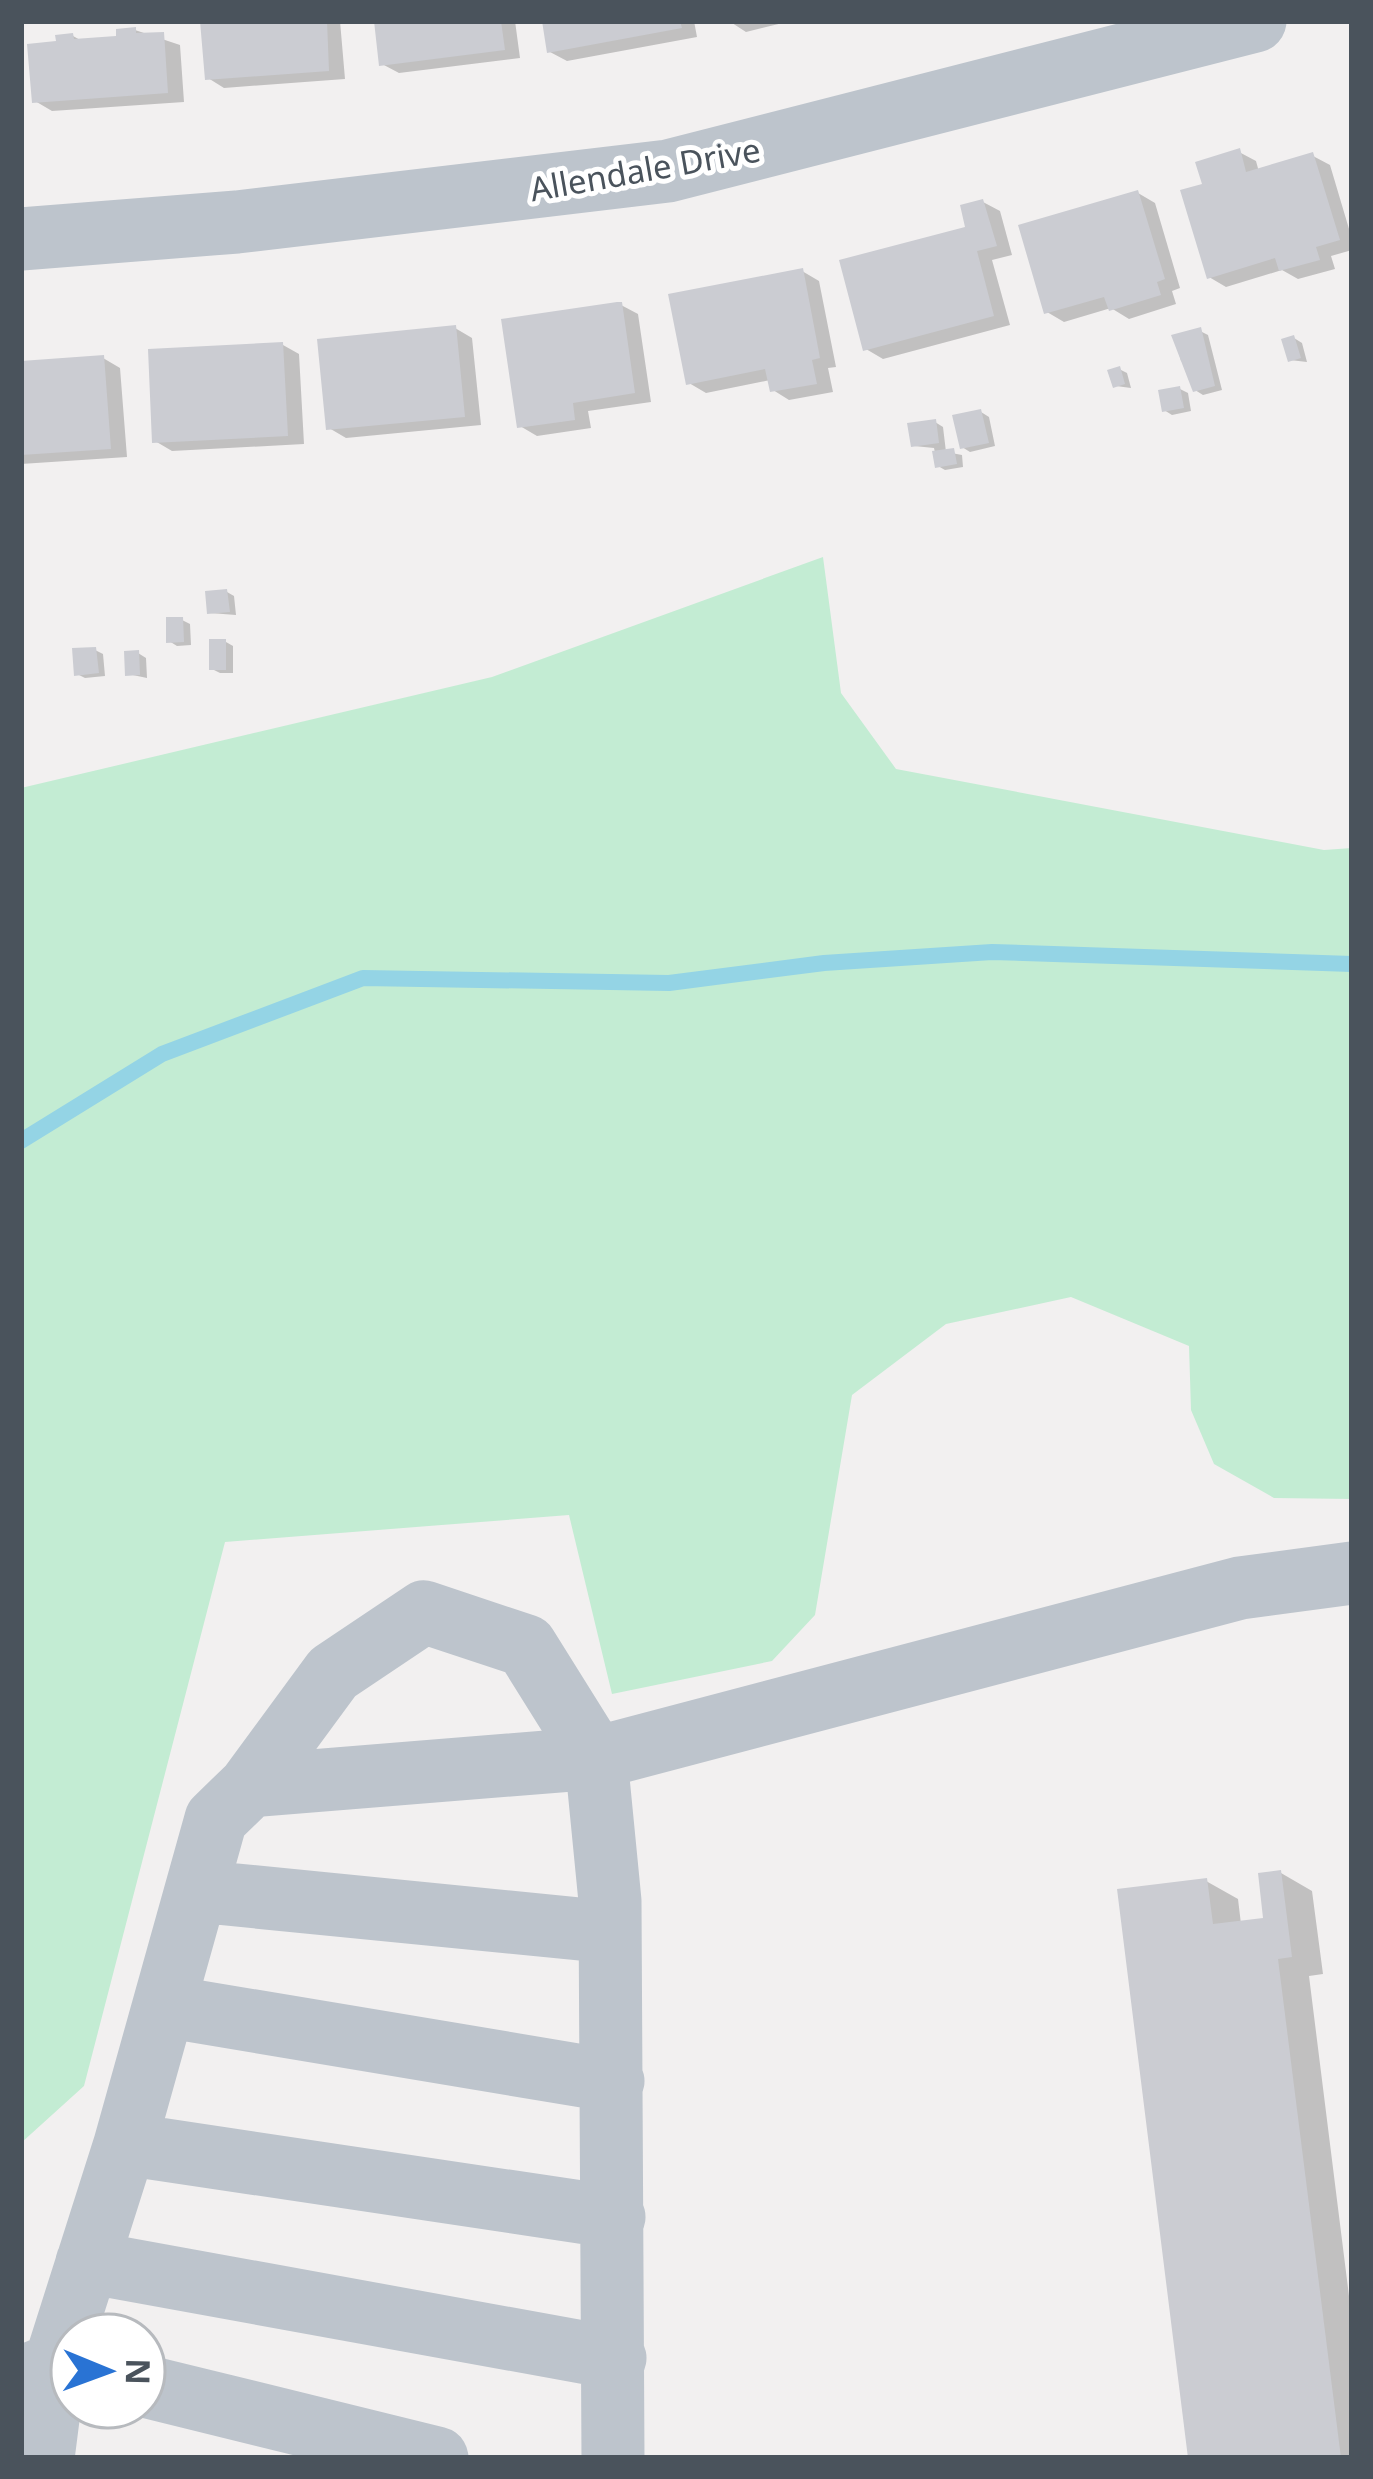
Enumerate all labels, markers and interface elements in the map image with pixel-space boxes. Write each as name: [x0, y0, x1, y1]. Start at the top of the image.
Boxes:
street label: Allendale Drive: [526, 127, 764, 211]
north arrow: [48, 2311, 168, 2431]
text: N: [116, 2358, 161, 2385]

